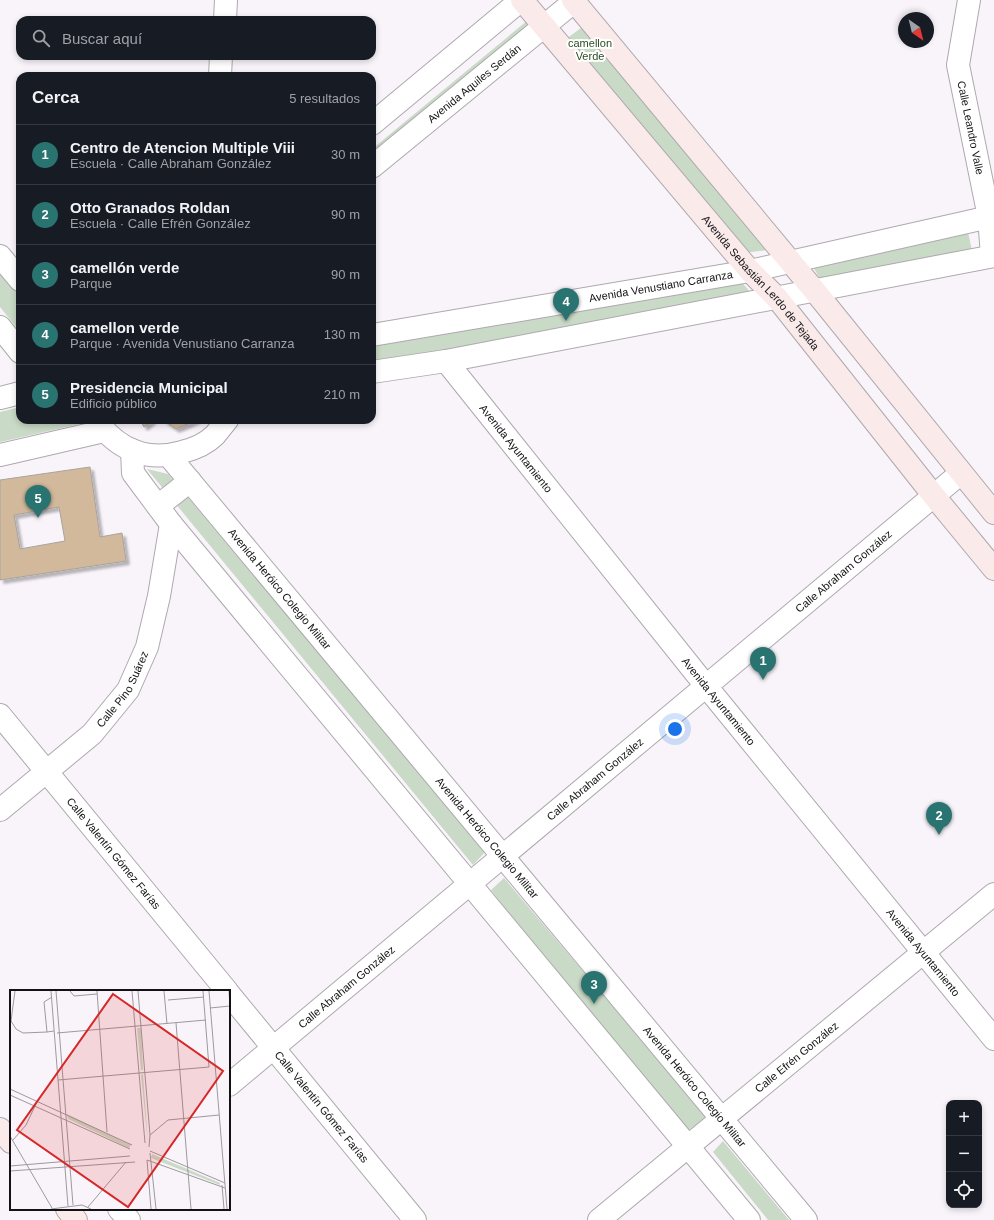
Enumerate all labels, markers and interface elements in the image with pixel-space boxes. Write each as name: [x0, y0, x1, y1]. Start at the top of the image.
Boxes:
north arrow: [898, 12, 934, 48]
search box: [16, 16, 376, 60]
icon: search: [30, 27, 52, 49]
text: Buscar aquí: [62, 30, 142, 47]
park label: camellon Verde: [568, 37, 612, 62]
street label: Avenida Aquiles Serdán: [425, 42, 523, 125]
street label: Calle Leandro Valle: [955, 80, 986, 176]
text: Cerca: [32, 88, 79, 107]
text: 5 resultados: [289, 91, 360, 106]
text: Centro de Atencion Multiple Viii: [70, 139, 295, 156]
text: 1: [41, 147, 49, 162]
text: 30 m: [331, 147, 360, 162]
text: Escuela · Calle Abraham González: [70, 156, 272, 171]
text: Otto Granados Roldan: [70, 199, 230, 216]
text: 2: [41, 207, 49, 222]
text: 90 m: [331, 207, 360, 222]
street label: Avenida Sebastián Lerdo de Tejada: [700, 213, 822, 353]
text: Escuela · Calle Efrén González: [70, 216, 251, 231]
text: camellón verde: [70, 259, 179, 276]
text: 3: [41, 267, 49, 282]
text: 90 m: [331, 267, 360, 282]
street label: Avenida Venustiano Carranza: [588, 268, 734, 304]
text: Parque: [70, 276, 112, 291]
pin: 4: [553, 288, 579, 321]
text: camellon verde: [70, 319, 179, 336]
text: 4: [41, 327, 49, 342]
text: 130 m: [324, 327, 360, 342]
text: Parque · Avenida Venustiano Carranza: [70, 336, 295, 351]
text: Presidencia Municipal: [70, 379, 228, 396]
text: 5: [41, 387, 49, 402]
text: 210 m: [324, 387, 360, 402]
text: Edificio público: [70, 396, 157, 411]
street label: Avenida Ayuntamiento: [477, 402, 555, 495]
pin: 5: [25, 485, 51, 518]
street label: Avenida Heróico Colegio Militar: [226, 526, 334, 652]
street label: Calle Abraham González: [793, 528, 894, 615]
pin: 1: [750, 647, 776, 680]
street label: Calle Pino Suárez: [94, 649, 150, 730]
street label: Avenida Ayuntamiento: [680, 655, 758, 747]
your location: [665, 719, 685, 739]
street label: Calle Abraham González: [544, 735, 646, 823]
street label: Avenida Heróico Colegio Militar: [434, 775, 541, 901]
street label: Calle Valentín Gómez Farías: [64, 795, 163, 912]
pin: 2: [926, 802, 952, 835]
street label: Avenida Ayuntamiento: [884, 906, 962, 998]
street label: Calle Abraham González: [296, 943, 397, 1031]
pin: 3: [581, 971, 607, 1004]
inset map: [10, 990, 230, 1210]
street label: Calle Efrén González: [752, 1019, 840, 1095]
street label: Avenida Heróico Colegio Militar: [641, 1024, 749, 1150]
street label: Calle Valentín Gómez Farías: [272, 1049, 371, 1165]
map controls: [946, 1100, 982, 1208]
button: +: [946, 1100, 982, 1136]
button: −: [946, 1136, 982, 1172]
button: locate: [946, 1172, 982, 1208]

